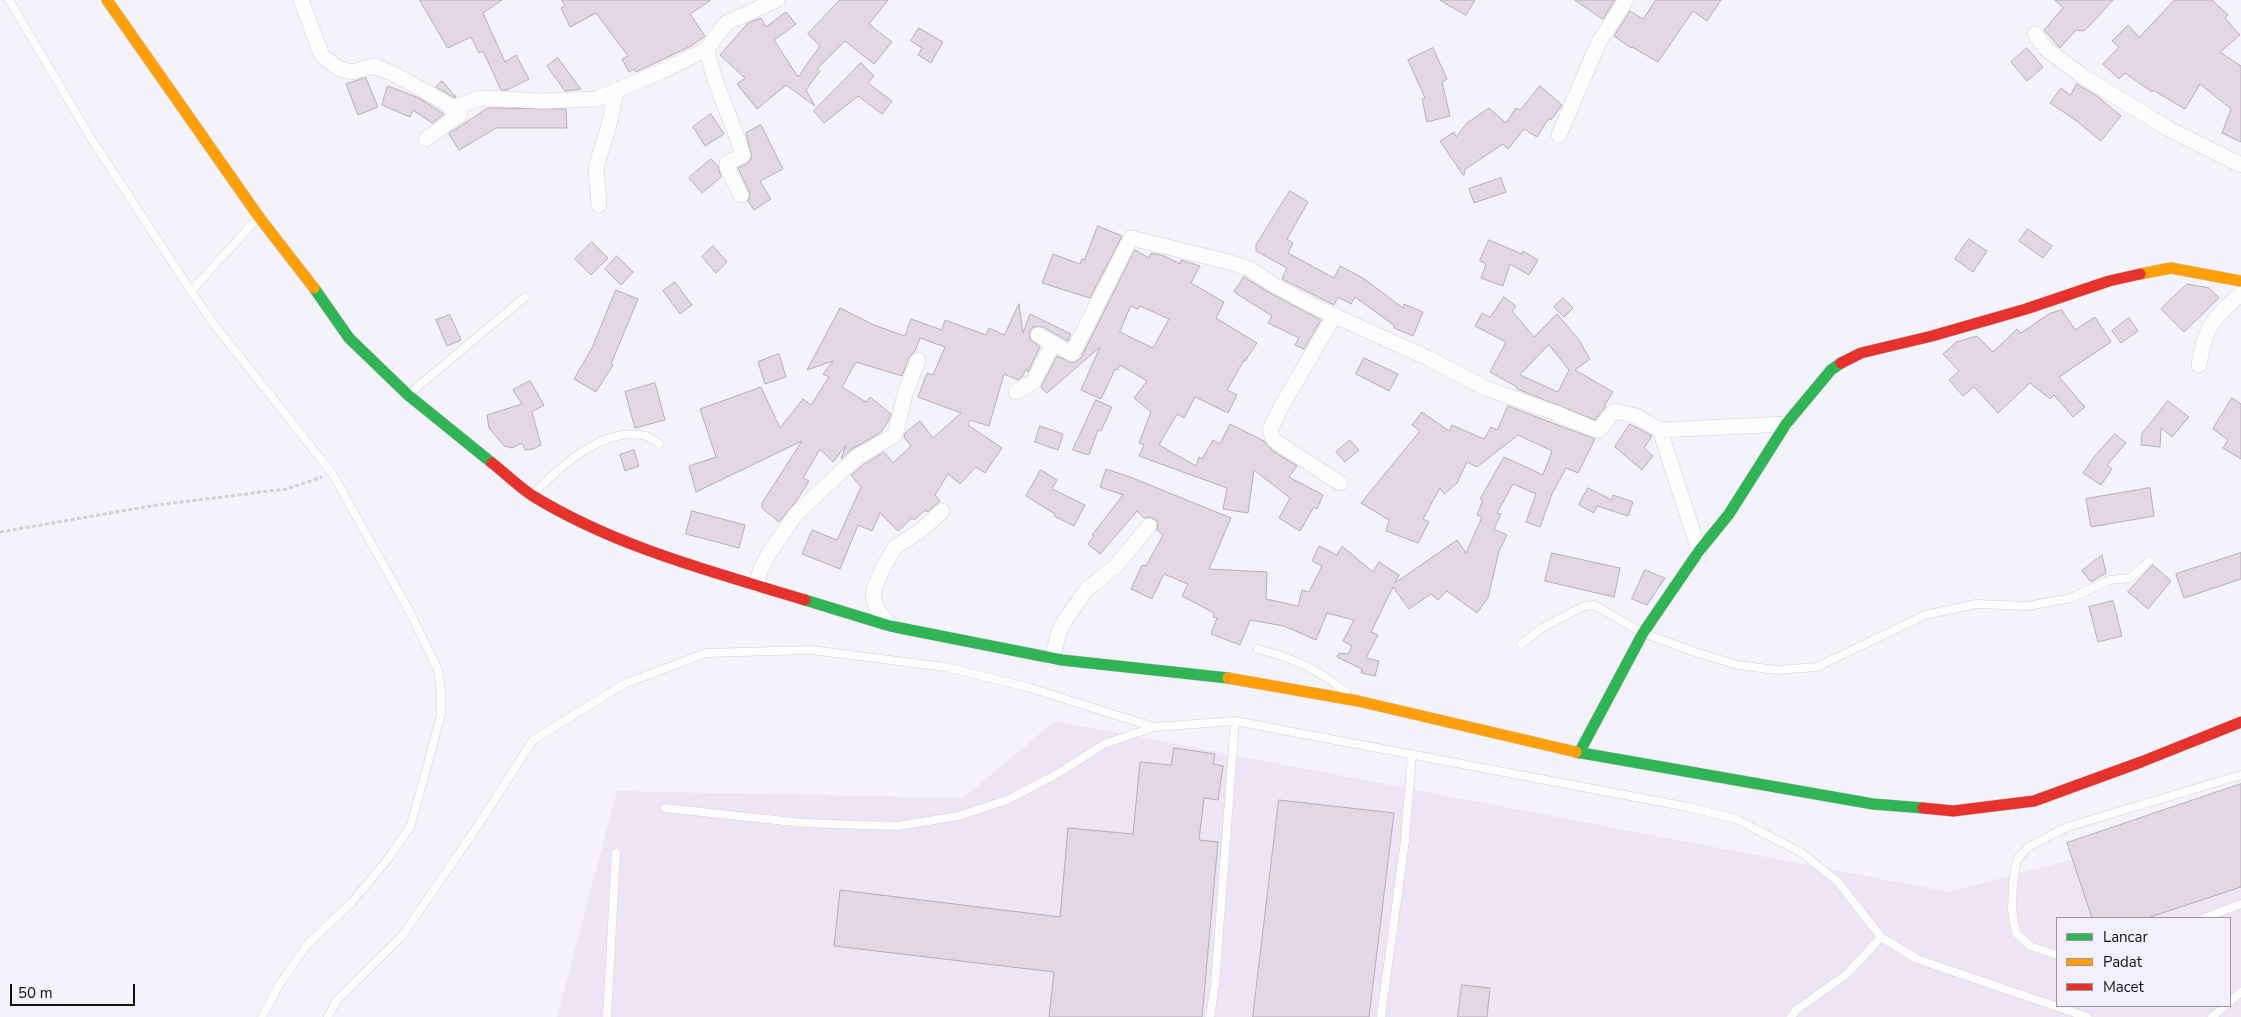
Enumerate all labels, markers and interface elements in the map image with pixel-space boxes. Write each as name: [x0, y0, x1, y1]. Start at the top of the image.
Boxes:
legend: [2056, 917, 2231, 1007]
text: Lancar: [2103, 927, 2148, 947]
text: Padat: [2103, 952, 2142, 972]
scale bar: [12, 974, 138, 1006]
text: Macet: [2103, 977, 2144, 997]
text: 50 m: [18, 983, 53, 1003]

